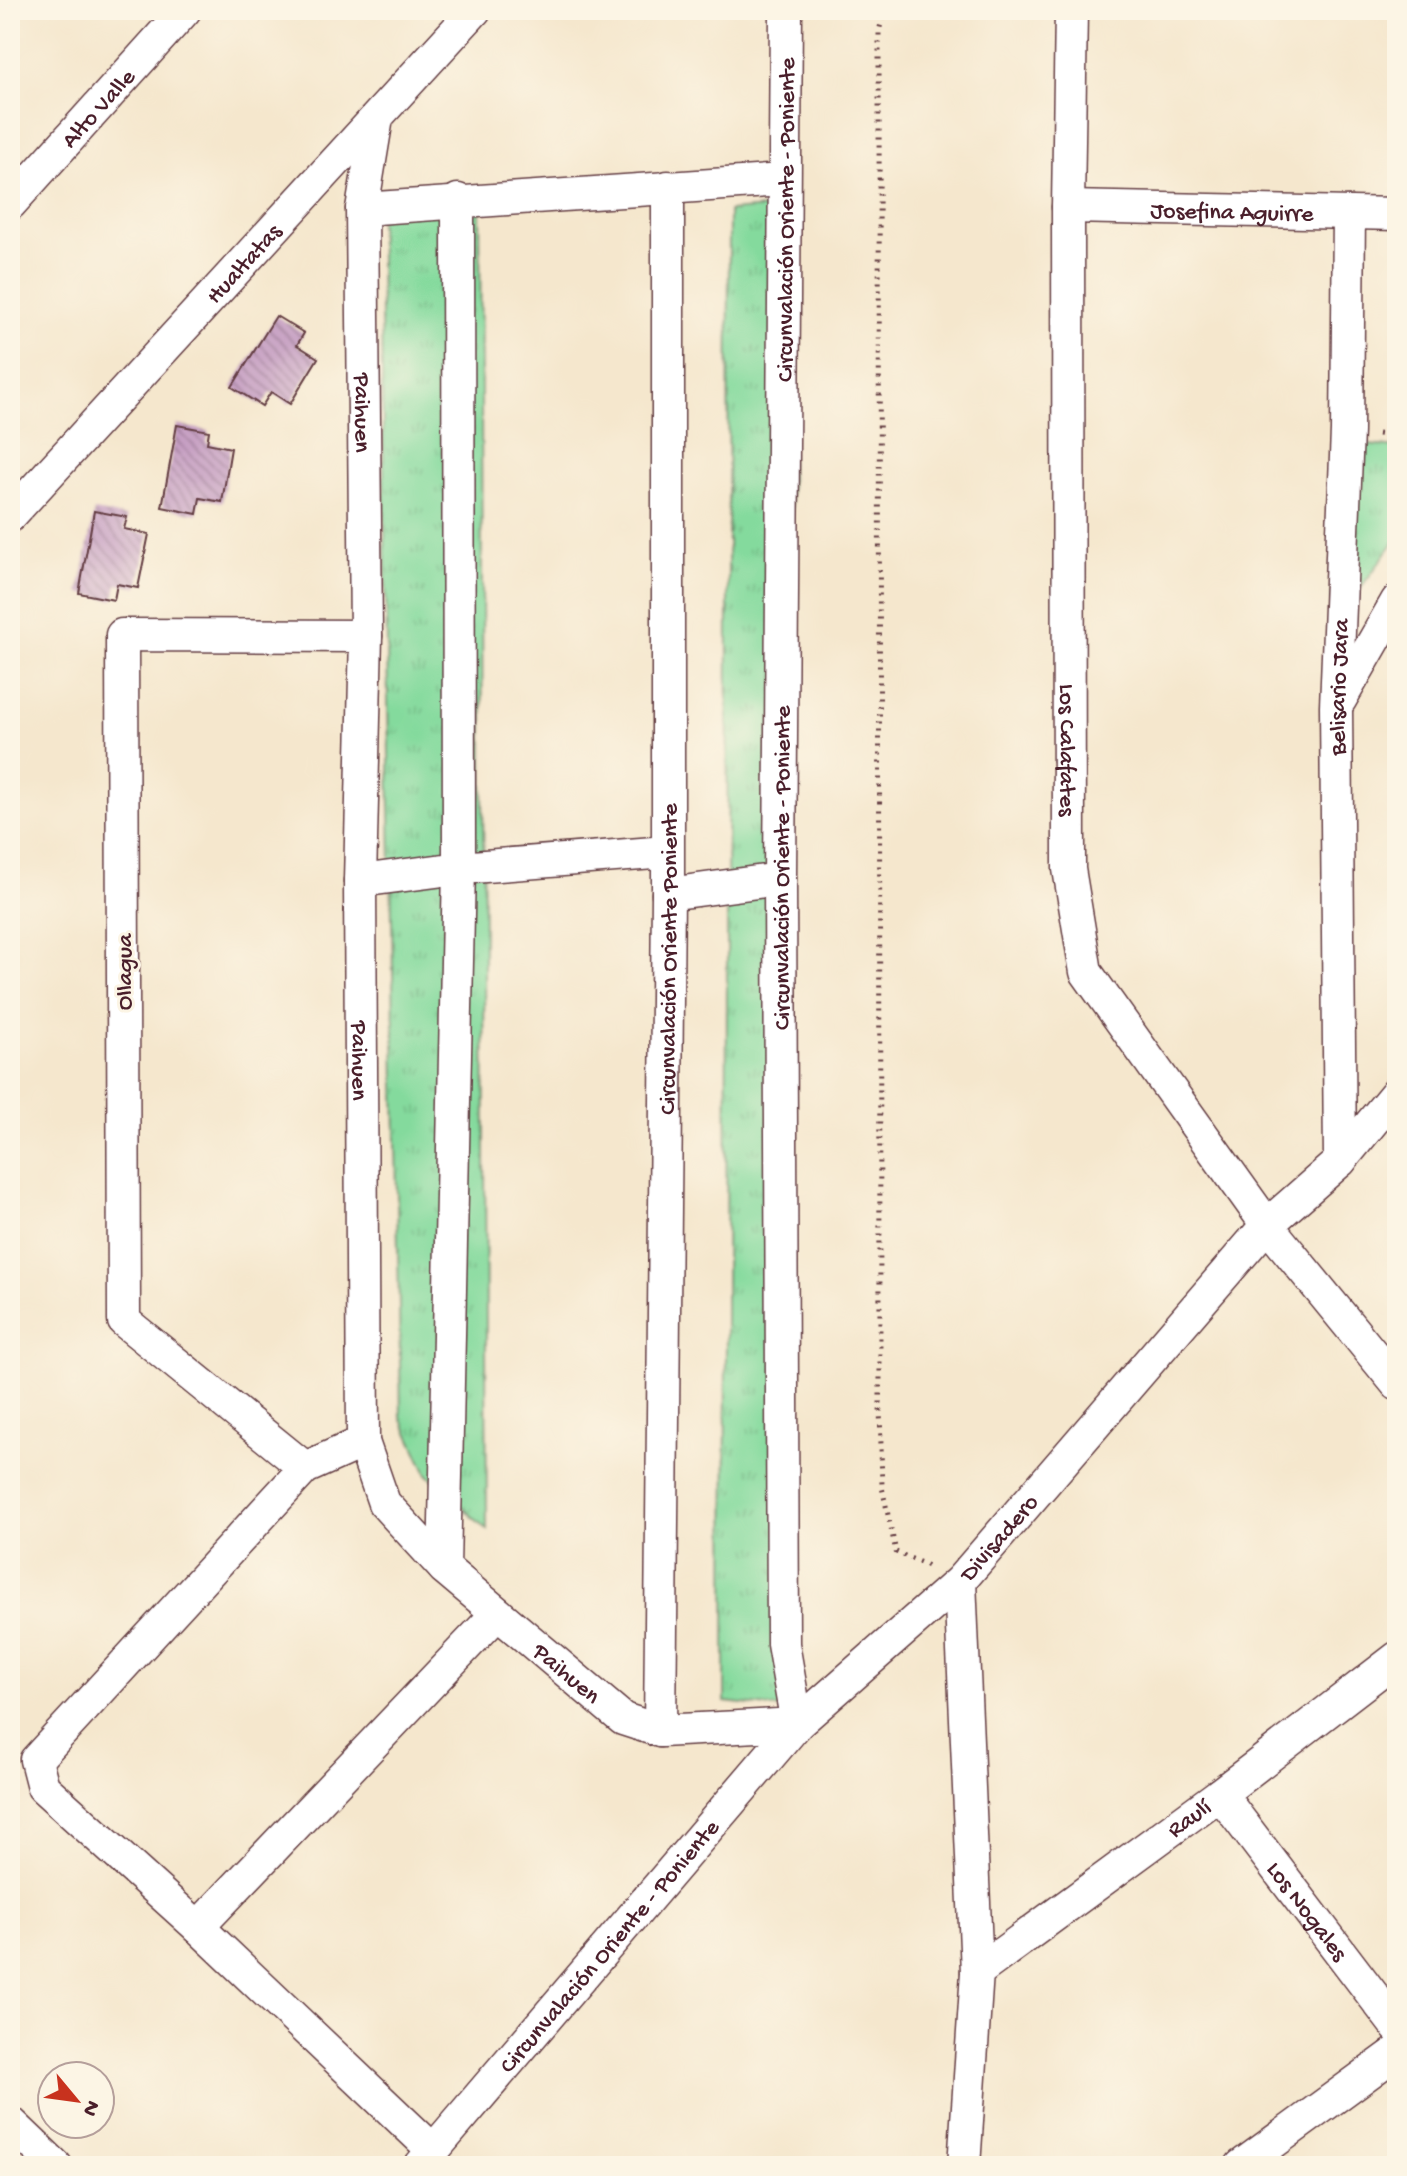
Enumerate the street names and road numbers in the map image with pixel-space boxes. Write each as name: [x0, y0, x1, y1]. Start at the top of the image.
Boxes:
street label: Circunvalación Oriente - Poniente: [772, 57, 804, 382]
street label: Alto Valle: [56, 64, 143, 156]
street label: Josefina Aguirre: [1150, 198, 1314, 230]
street label: Hualtatas: [201, 218, 290, 311]
street label: Paihuen: [346, 372, 375, 453]
street label: Belisario Jara: [1325, 617, 1358, 757]
street label: Los Calafates: [1051, 684, 1080, 817]
street label: Circunvalación Oriente - Poniente: [769, 705, 799, 1030]
street label: Circunvalación Oriente Poniente: [655, 803, 686, 1115]
street label: Ollagua: [112, 933, 141, 1010]
street label: Paihuen: [343, 1020, 372, 1101]
street label: Divisadero: [954, 1489, 1046, 1590]
street label: Paihuen: [525, 1638, 606, 1712]
street label: Raulí: [1163, 1794, 1219, 1846]
street label: Circunvalación Oriente - Poniente: [495, 1814, 728, 2080]
street label: Los Nogales: [1258, 1857, 1353, 1969]

